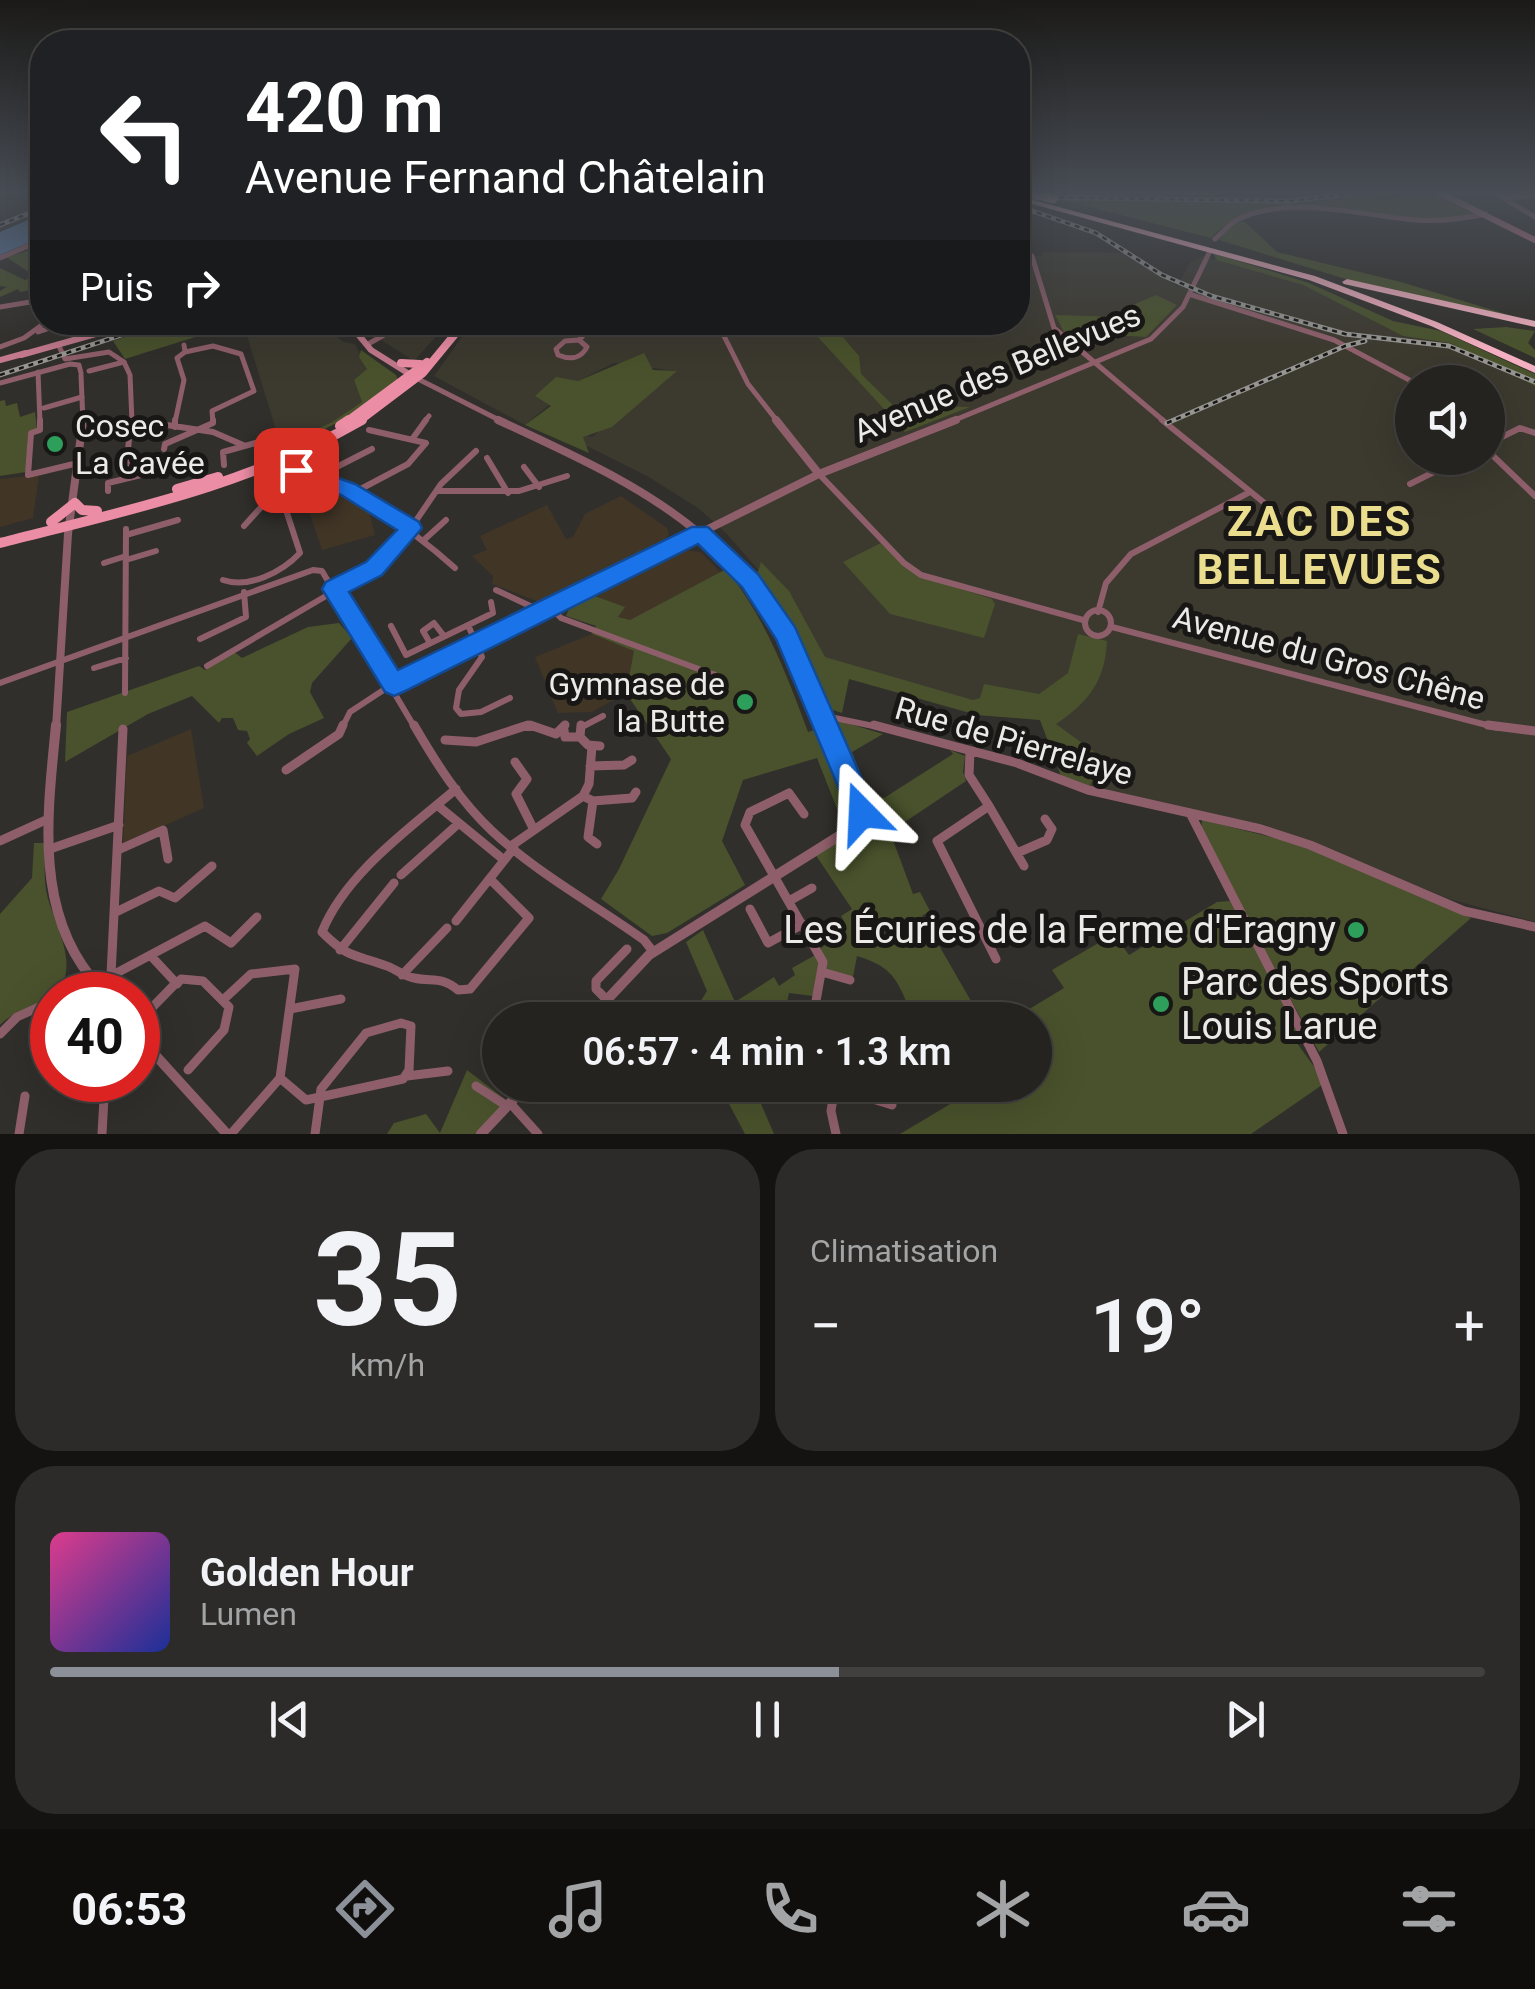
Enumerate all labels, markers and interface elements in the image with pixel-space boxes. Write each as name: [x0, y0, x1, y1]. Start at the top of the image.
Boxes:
text: 420 m: [245, 67, 444, 149]
icon: left: [80, 70, 210, 200]
text: Avenue Fernand Châtelain: [245, 151, 766, 204]
icon: right: [174, 260, 229, 315]
text: Puis: [80, 266, 154, 310]
street label: Avenue des Bellevues: [848, 295, 1146, 451]
map controls: [1395, 365, 1505, 475]
button: sound: [1395, 365, 1505, 475]
place label: Cosec La Cavée: [75, 407, 205, 482]
pin: [254, 428, 339, 513]
marker: Cosec La Cavée: [44, 433, 66, 455]
icon: arrive: [269, 443, 324, 498]
district label: ZAC DES BELLEVUES: [1197, 497, 1443, 594]
street label: Avenue du Gros Chêne: [1169, 598, 1489, 718]
place label: Gymnase de la Butte: [548, 665, 725, 740]
street label: Rue de Pierrelaye: [891, 689, 1137, 793]
marker: Gymnase de la Butte: [734, 691, 756, 713]
position arrow: [810, 761, 914, 865]
place label: Les Écuries de la Ferme d'Eragny: [783, 907, 1336, 952]
marker: Les Écuries de la Ferme d'Eragny: [1345, 919, 1367, 941]
place label: Parc des Sports Louis Larue: [1181, 960, 1449, 1048]
speed limit sign: 40: [30, 972, 160, 1102]
marker: Parc des Sports Louis Larue: [1150, 993, 1172, 1015]
text: 06:57 · 4 min · 1.3 km: [582, 1030, 952, 1074]
text: 35: [313, 1204, 462, 1357]
text: Climatisation: [810, 1232, 998, 1270]
text: 19°: [1090, 1282, 1205, 1370]
text: −: [810, 1294, 841, 1358]
text: +: [1454, 1294, 1485, 1358]
text: km/h: [350, 1346, 425, 1384]
text: Golden Hour: [200, 1551, 414, 1595]
text: Lumen: [200, 1595, 297, 1633]
icon: previous: [262, 1692, 317, 1747]
icon: pause: [740, 1692, 795, 1747]
icon: next: [1218, 1692, 1273, 1747]
icon: directions: [330, 1874, 400, 1944]
icon: music: [543, 1874, 613, 1944]
icon: phone: [755, 1874, 825, 1944]
icon: climate: [968, 1874, 1038, 1944]
icon: car: [1181, 1874, 1251, 1944]
icon: filters: [1394, 1874, 1464, 1944]
text: 06:53: [71, 1883, 187, 1936]

